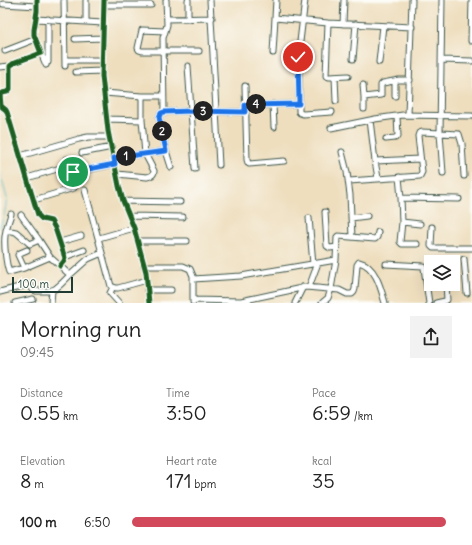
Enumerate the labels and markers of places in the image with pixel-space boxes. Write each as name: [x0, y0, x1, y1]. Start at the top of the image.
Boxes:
pin: [281, 40, 315, 74]
pin: 4: [246, 94, 266, 114]
pin: 3: [193, 101, 213, 121]
pin: 2: [152, 121, 172, 141]
pin: 1: [116, 146, 136, 166]
pin: [56, 155, 90, 189]

